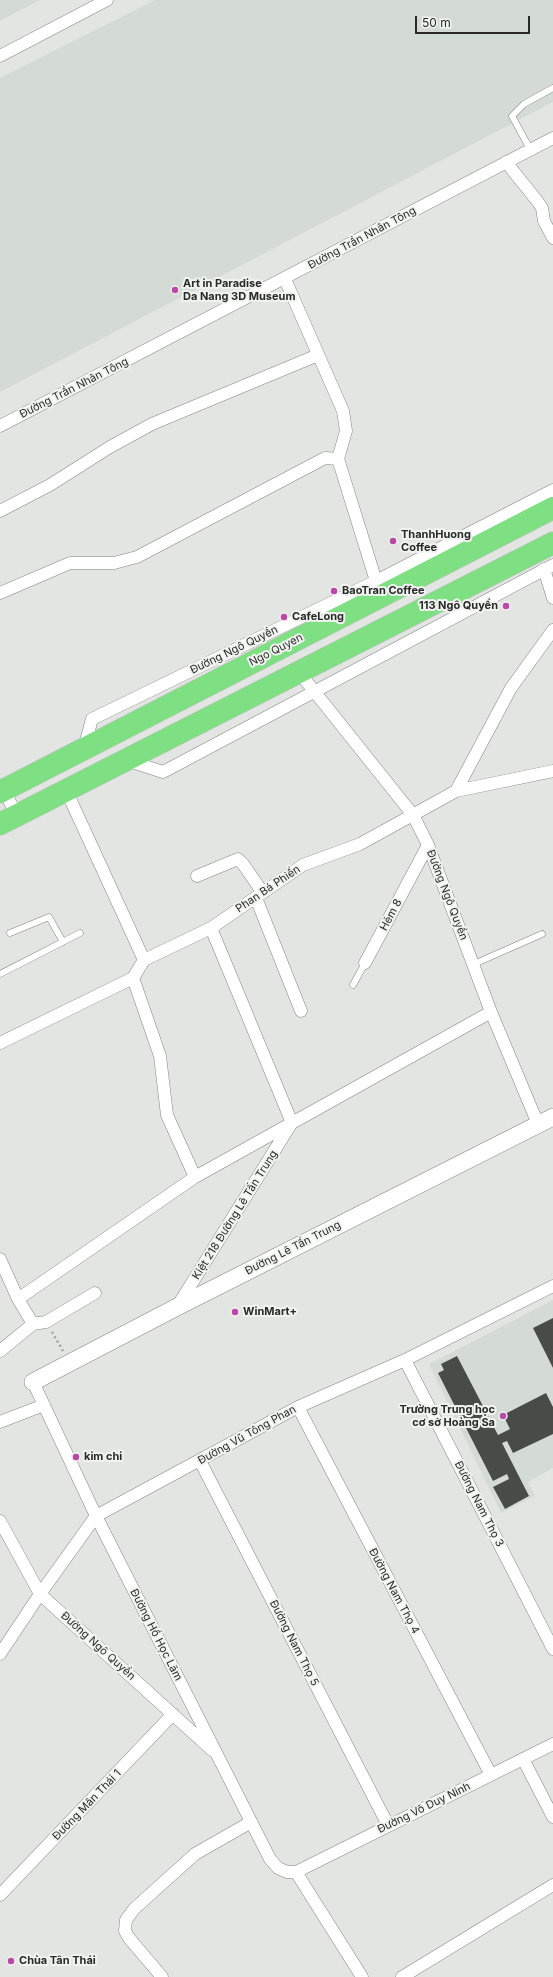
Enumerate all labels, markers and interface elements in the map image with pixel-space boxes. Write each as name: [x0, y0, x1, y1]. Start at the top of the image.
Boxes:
scale bar: [417, 8, 532, 34]
text: 50 m: [422, 15, 451, 30]
street label: Đường Trần Nhân Tông: [306, 204, 418, 272]
place label: Art in Paradise Da Nang 3D Museum: [183, 277, 295, 303]
marker: Art in Paradise Da Nang 3D Museum: [170, 285, 180, 295]
street label: Đường Trần Nhân Tông: [17, 355, 131, 421]
place label: ThanhHuong Coffee: [401, 528, 471, 554]
marker: ThanhHuong Coffee: [388, 536, 398, 546]
place label: BaoTran Coffee: [342, 584, 424, 598]
marker: BaoTran Coffee: [329, 586, 339, 596]
place label: 113 Ngô Quyền: [419, 599, 498, 613]
marker: 113 Ngô Quyền: [501, 601, 511, 611]
place label: CafeLong: [292, 610, 344, 624]
marker: CafeLong: [279, 612, 289, 622]
street label: Đường Ngô Quyền: [188, 623, 280, 677]
street label: Ngo Quyen: [247, 631, 305, 669]
street label: Đường Ngô Quyền: [424, 848, 470, 942]
street label: Phan Bá Phiến: [233, 863, 303, 915]
street label: Hẻm 8: [377, 897, 405, 933]
street label: Kiệt 218 Đường Lê Tấn Trung: [190, 1148, 280, 1282]
street label: Đường Lê Tấn Trung: [243, 1218, 343, 1278]
place label: WinMart+: [243, 1305, 297, 1319]
marker: WinMart+: [230, 1307, 240, 1317]
street label: Đường Vũ Tông Phan: [196, 1403, 298, 1467]
place label: Trường Trung học cơ sở Hoàng Sa: [400, 1403, 495, 1429]
marker: Trường Trung học cơ sở Hoàng Sa: [498, 1411, 508, 1421]
place label: kim chi: [84, 1450, 122, 1464]
marker: kim chi: [71, 1452, 81, 1462]
street label: Đường Nam Thọ 3: [452, 1459, 506, 1549]
street label: Đường Nam Thọ 4: [366, 1546, 422, 1636]
street label: Đường Hồ Học Lãm: [127, 1587, 185, 1683]
street label: Đường Nam Thọ 5: [267, 1598, 321, 1688]
street label: Đường Ngô Quyền: [58, 1609, 138, 1683]
street label: Đường Mân Thái 1: [50, 1767, 124, 1843]
street label: Đường Võ Duy Ninh: [375, 1780, 473, 1836]
place label: Chùa Tân Thái: [19, 1954, 96, 1968]
marker: Chùa Tân Thái: [6, 1956, 16, 1966]

